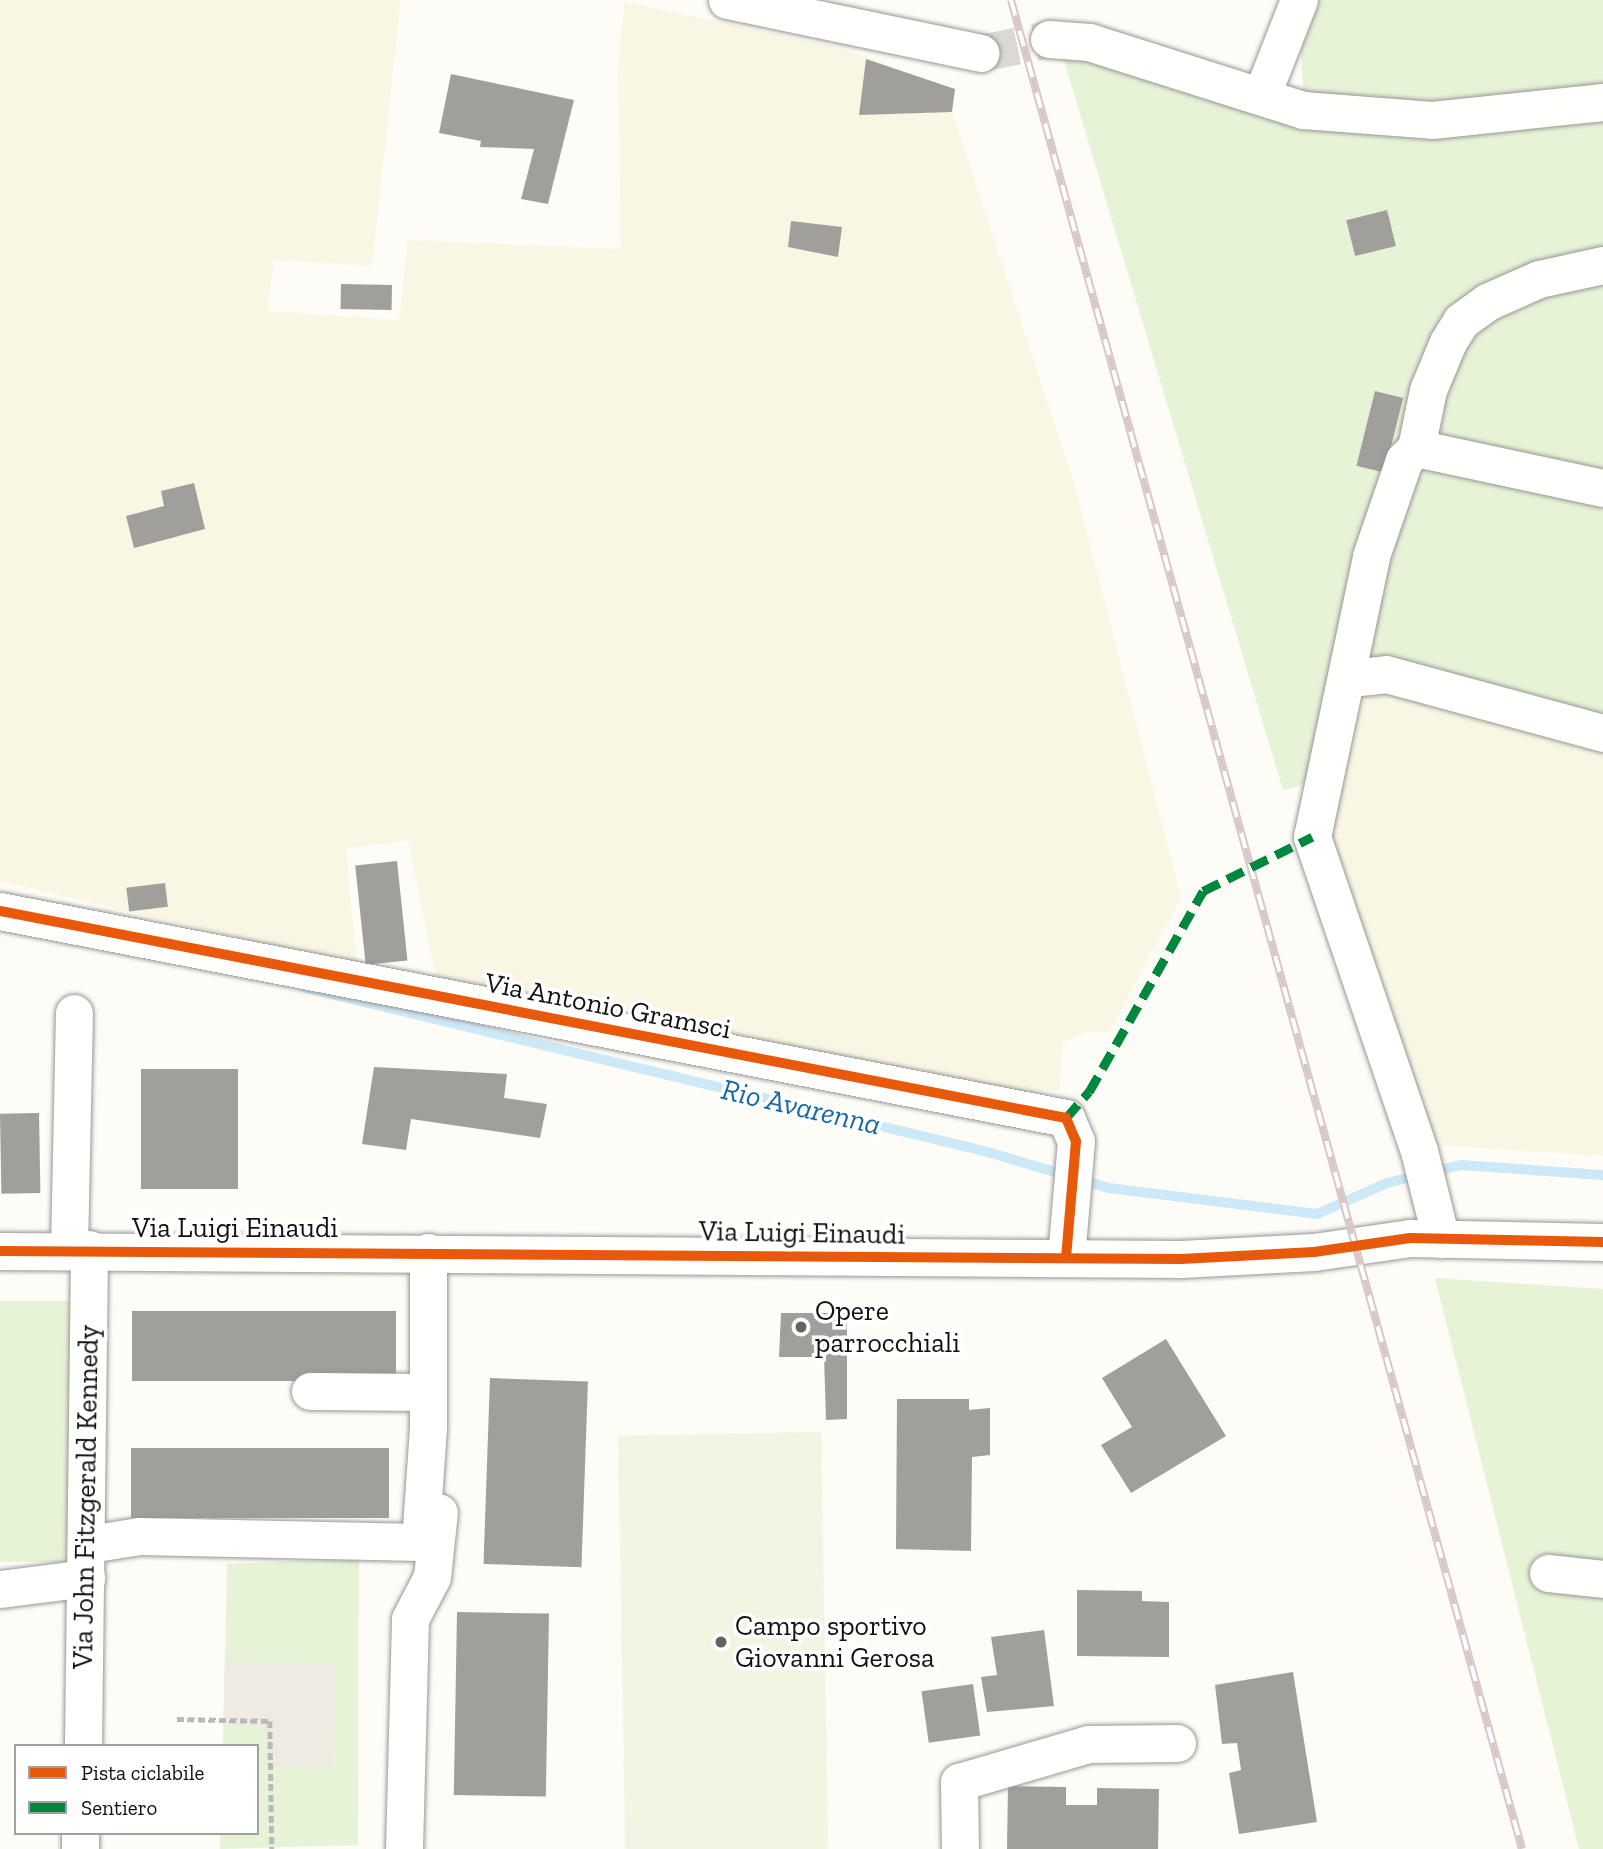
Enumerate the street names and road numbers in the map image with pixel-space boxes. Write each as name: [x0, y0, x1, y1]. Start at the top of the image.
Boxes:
street label: Via Antonio Gramsci: [482, 966, 734, 1046]
street label: Via Luigi Einaudi: [132, 1211, 338, 1245]
street label: Via Luigi Einaudi: [699, 1214, 905, 1252]
street label: Via John Fitzgerald Kennedy: [66, 1324, 106, 1670]

